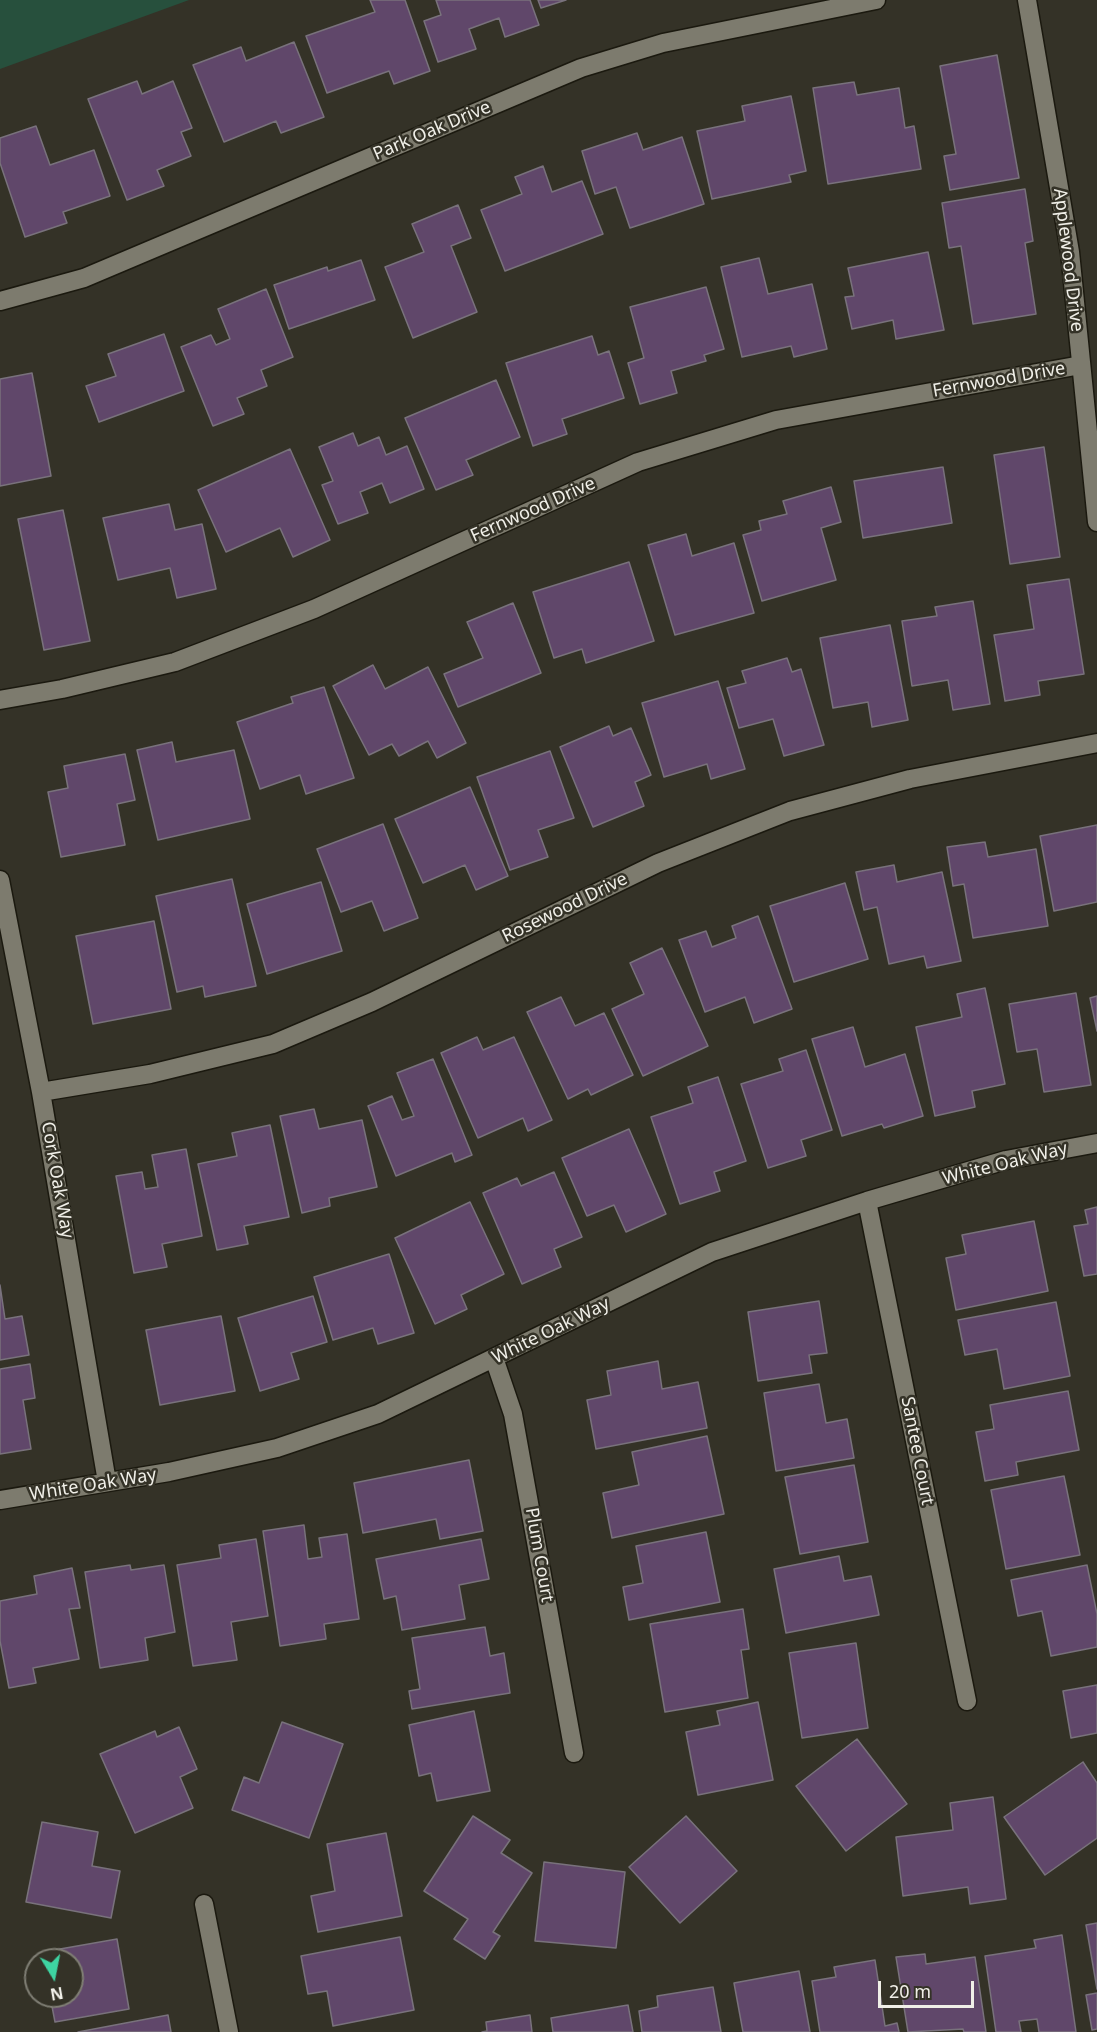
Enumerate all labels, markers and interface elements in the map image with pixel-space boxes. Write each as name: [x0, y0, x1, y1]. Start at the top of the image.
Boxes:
street label: Park Oak Drive: [370, 97, 494, 165]
street label: Applewood Drive: [1048, 187, 1088, 333]
street label: Fernwood Drive: [931, 358, 1067, 402]
street label: Fernwood Drive: [467, 473, 599, 547]
street label: Rosewood Drive: [499, 868, 631, 948]
street label: Cork Oak Way: [36, 1120, 78, 1240]
street label: White Oak Way: [940, 1138, 1070, 1190]
street label: White Oak Way: [489, 1293, 613, 1369]
street label: Santee Court: [896, 1395, 938, 1507]
street label: White Oak Way: [28, 1464, 158, 1506]
street label: Plum Court: [520, 1506, 558, 1604]
north arrow: [24, 1948, 84, 2008]
scale bar: [881, 1969, 977, 2007]
text: 20 m: [889, 1979, 931, 2003]
text: N: [48, 1982, 65, 2006]

